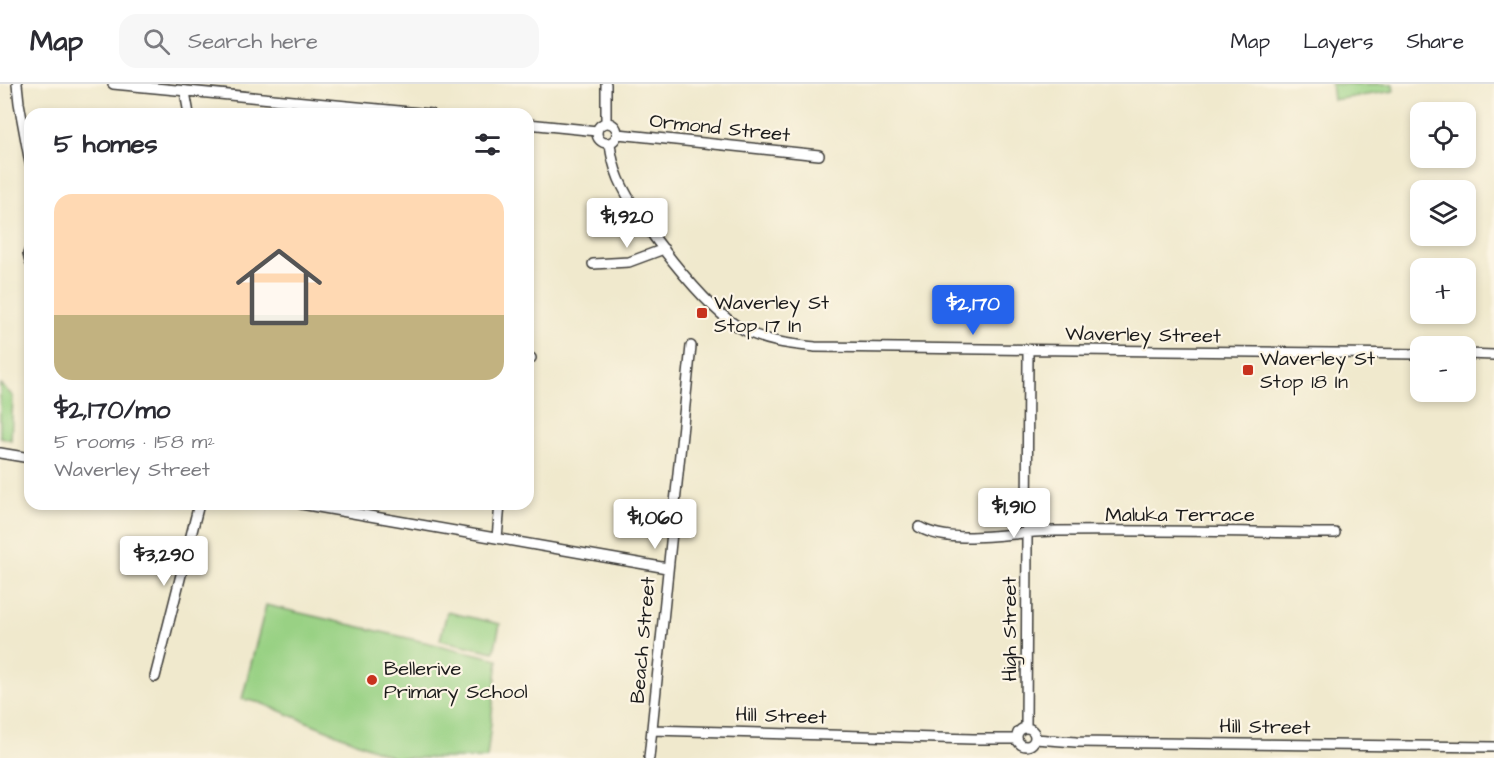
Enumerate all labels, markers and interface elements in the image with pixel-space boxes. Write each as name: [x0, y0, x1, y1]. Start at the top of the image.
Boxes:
search box: [119, 14, 539, 68]
text: Map: [30, 22, 83, 61]
icon: search: [140, 25, 173, 58]
text: Search here: [188, 26, 318, 57]
text: Map: [1230, 27, 1270, 56]
text: Layers: [1303, 27, 1373, 56]
text: Share: [1406, 27, 1464, 56]
map controls: [1410, 102, 1476, 402]
button: locate: [1410, 102, 1476, 168]
street label: Ormond Street: [648, 107, 792, 149]
text: 5 homes: [54, 126, 158, 162]
icon: filters: [471, 128, 504, 161]
button: layers: [1410, 180, 1476, 246]
pin: $1,920: [578, 198, 676, 249]
text: $1,920: [601, 203, 653, 231]
icon: home: [225, 233, 333, 341]
button: +: [1410, 258, 1476, 324]
pin: $2,170: [924, 285, 1022, 336]
place label: Waverley St Stop 17 In: [714, 289, 829, 340]
text: $2,170: [946, 290, 1000, 318]
marker: Waverley St Stop 17 In: [695, 306, 709, 320]
street label: Waverley Street: [1065, 320, 1221, 351]
button: −: [1410, 336, 1476, 402]
place label: Waverley St Stop 18 In: [1260, 345, 1375, 396]
marker: Waverley St Stop 18 In: [1241, 363, 1255, 377]
text: $2,170/mo: [54, 392, 170, 428]
text: 5 rooms · 158 m²: [54, 428, 215, 456]
text: Waverley Street: [54, 456, 210, 484]
pin: $1,910: [965, 488, 1063, 539]
text: $1,910: [992, 493, 1036, 521]
pin: $1,060: [606, 499, 704, 550]
street label: Maluka Terrace: [1105, 501, 1255, 529]
text: $1,060: [627, 504, 683, 532]
pin: $3,290: [115, 536, 213, 587]
text: $3,290: [134, 541, 194, 569]
street label: Beach Street: [623, 575, 662, 705]
street label: High Street: [996, 576, 1025, 682]
place label: Bellerive Primary School: [384, 655, 528, 707]
marker: Bellerive Primary School: [365, 673, 379, 687]
street label: Hill Street: [735, 700, 827, 732]
street label: Hill Street: [1219, 712, 1311, 742]

